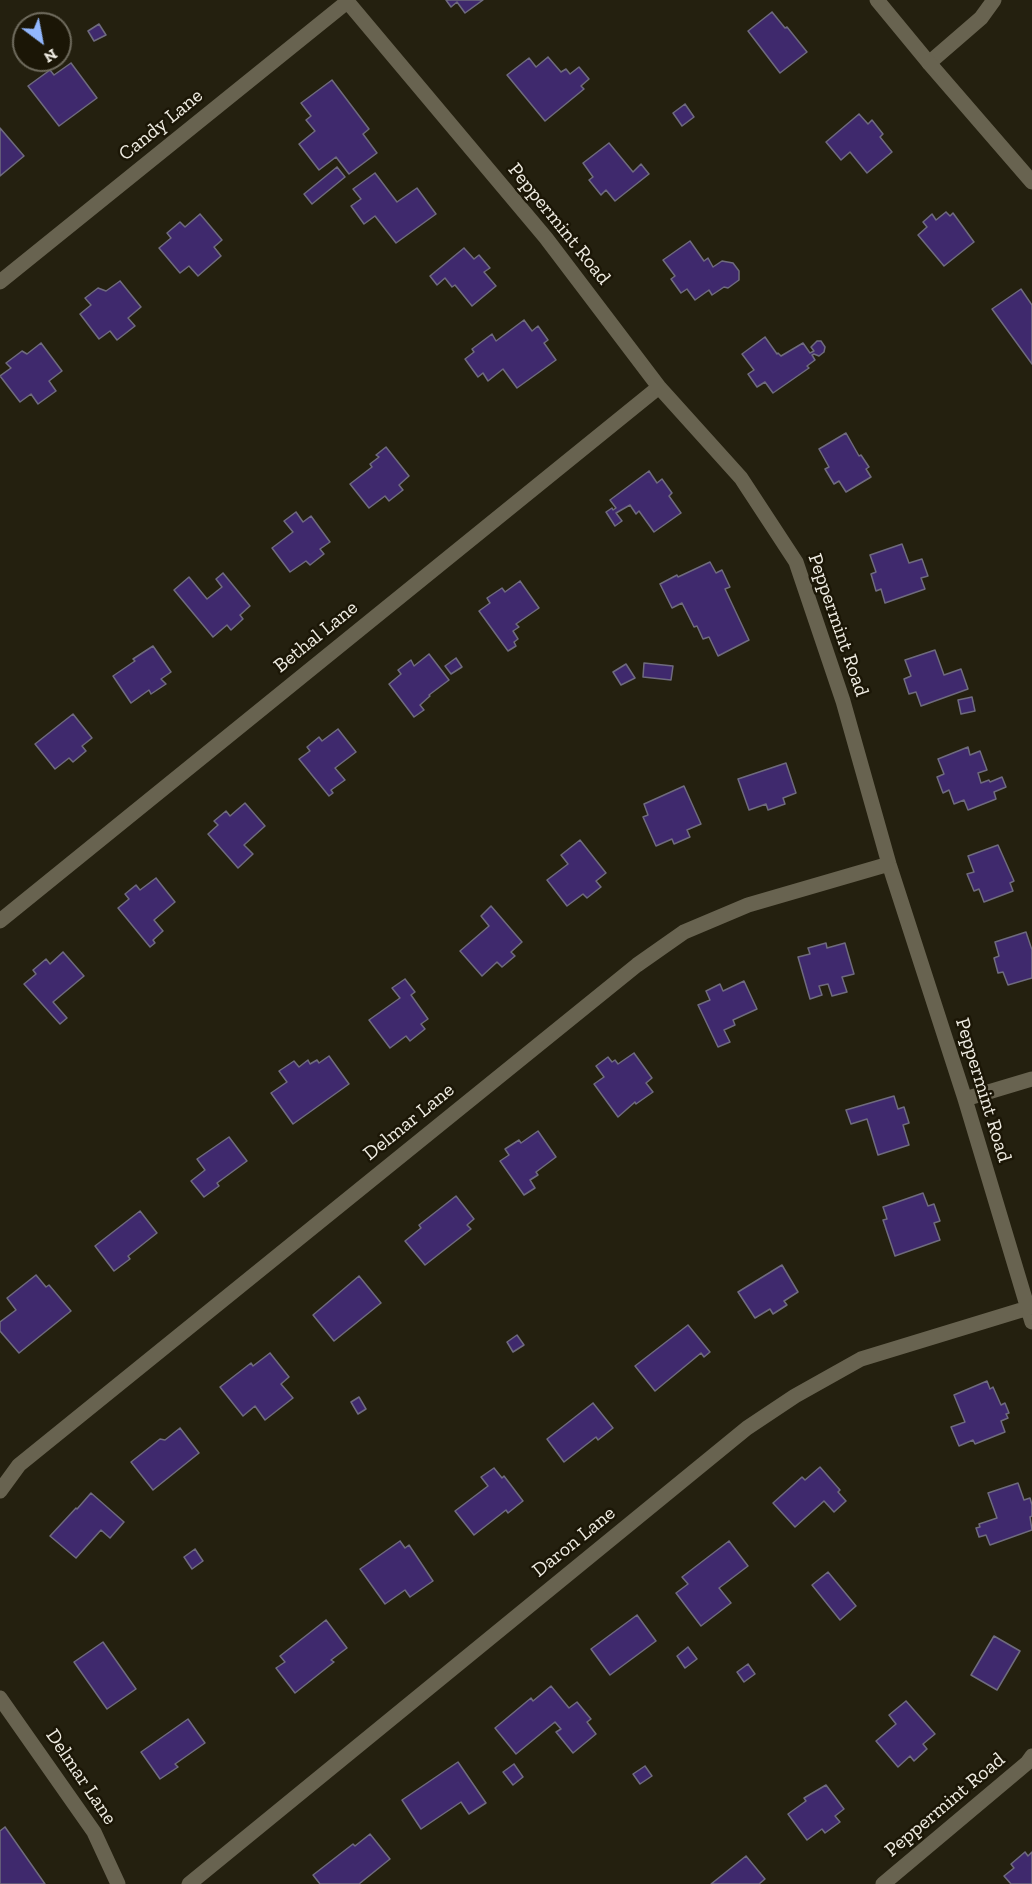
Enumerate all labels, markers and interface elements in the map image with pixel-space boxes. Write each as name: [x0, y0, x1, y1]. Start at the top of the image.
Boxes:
north arrow: [12, 12, 72, 72]
text: N: [41, 45, 61, 67]
street label: Candy Lane: [114, 84, 208, 166]
street label: Peppermint Road: [503, 158, 615, 290]
street label: Peppermint Road: [802, 550, 874, 700]
street label: Bethal Lane: [269, 596, 363, 678]
street label: Peppermint Road: [950, 1015, 1016, 1165]
street label: Delmar Lane: [359, 1078, 459, 1166]
street label: Daron Lane: [528, 1501, 620, 1583]
street label: Delmar Lane: [40, 1725, 122, 1829]
street label: Peppermint Road: [880, 1748, 1010, 1862]

